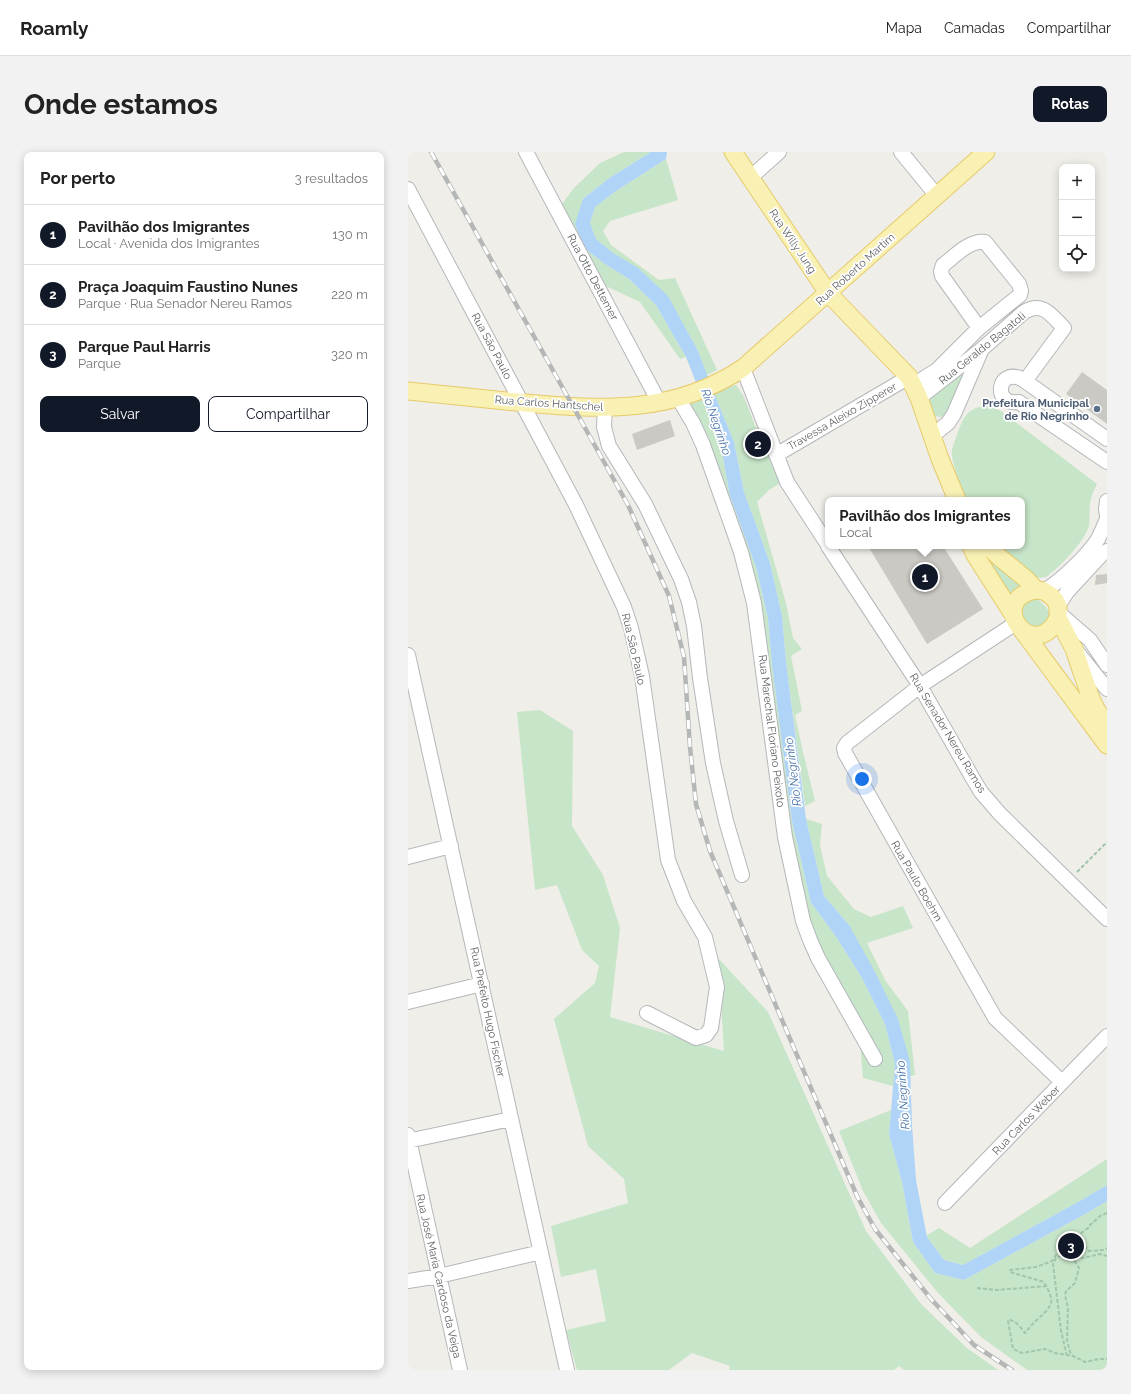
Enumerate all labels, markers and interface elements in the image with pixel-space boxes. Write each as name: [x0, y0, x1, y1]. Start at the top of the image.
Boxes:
text: Roamly: [20, 17, 88, 39]
text: Mapa: [886, 20, 922, 36]
text: Camadas: [944, 20, 1005, 36]
text: Compartilhar: [1027, 20, 1111, 36]
button: Rotas: [1033, 86, 1107, 122]
text: Onde estamos: [24, 88, 218, 121]
map controls: [1059, 164, 1095, 272]
button: +: [1059, 164, 1095, 200]
text: Por perto: [40, 168, 115, 188]
text: 3 resultados: [295, 171, 368, 186]
button: −: [1059, 200, 1095, 236]
street label: Rua Willy Jung: [766, 207, 819, 276]
text: Pavilhão dos Imigrantes: [78, 218, 250, 236]
text: 1: [50, 227, 56, 242]
text: 130 m: [332, 227, 368, 242]
street label: Rua Roberto Martim: [813, 231, 897, 308]
street label: Rua Otto Dettemer: [564, 232, 621, 323]
text: Local · Avenida dos Imigrantes: [78, 236, 260, 251]
button: locate: [1059, 236, 1095, 272]
text: Praça Joaquim Faustino Nunes: [78, 278, 298, 296]
text: 2: [49, 287, 57, 302]
text: 220 m: [331, 287, 368, 302]
text: Parque · Rua Senador Nereu Ramos: [78, 296, 292, 311]
street label: Rua Geraldo Bagatoli: [936, 310, 1028, 387]
street label: Rua São Paulo: [469, 311, 515, 382]
text: Parque Paul Harris: [78, 338, 211, 356]
text: 3: [49, 347, 57, 362]
text: 320 m: [331, 347, 368, 362]
text: Parque: [78, 356, 121, 371]
street label: Travessa Aleixo Zipperer: [785, 380, 899, 453]
water label: Rio Negrinho: [698, 387, 734, 457]
street label: Rua Carlos Hantschel: [494, 393, 604, 414]
button: Salvar: [40, 396, 200, 432]
button: Compartilhar: [208, 396, 368, 432]
place label: Prefeitura Municipal de Rio Negrinho: [982, 397, 1090, 423]
marker: Prefeitura Municipal de Rio Negrinho: [1092, 404, 1102, 414]
pin: 2: [745, 429, 771, 459]
popup: [825, 497, 1025, 549]
text: Pavilhão dos Imigrantes: [839, 507, 1011, 525]
text: Local: [839, 525, 872, 540]
pin: 1: [912, 562, 938, 592]
street label: Rua São Paulo: [619, 612, 648, 687]
street label: Rua Marechal Floriano Peixoto: [756, 654, 787, 809]
street label: Rua Senador Nereu Ramos: [907, 671, 988, 795]
water label: Rio Negrinho: [782, 737, 804, 807]
your location: [852, 769, 872, 789]
street label: Rua Paulo Boehm: [888, 839, 945, 924]
street label: Rua Prefeito Hugo Fischer: [467, 946, 508, 1078]
water label: Rio Negrinho: [894, 1060, 912, 1130]
street label: Rua Carlos Weber: [990, 1083, 1063, 1158]
street label: Rua José Maria Cardoso da Veiga: [413, 1193, 464, 1359]
pin: 3: [1058, 1231, 1084, 1261]

